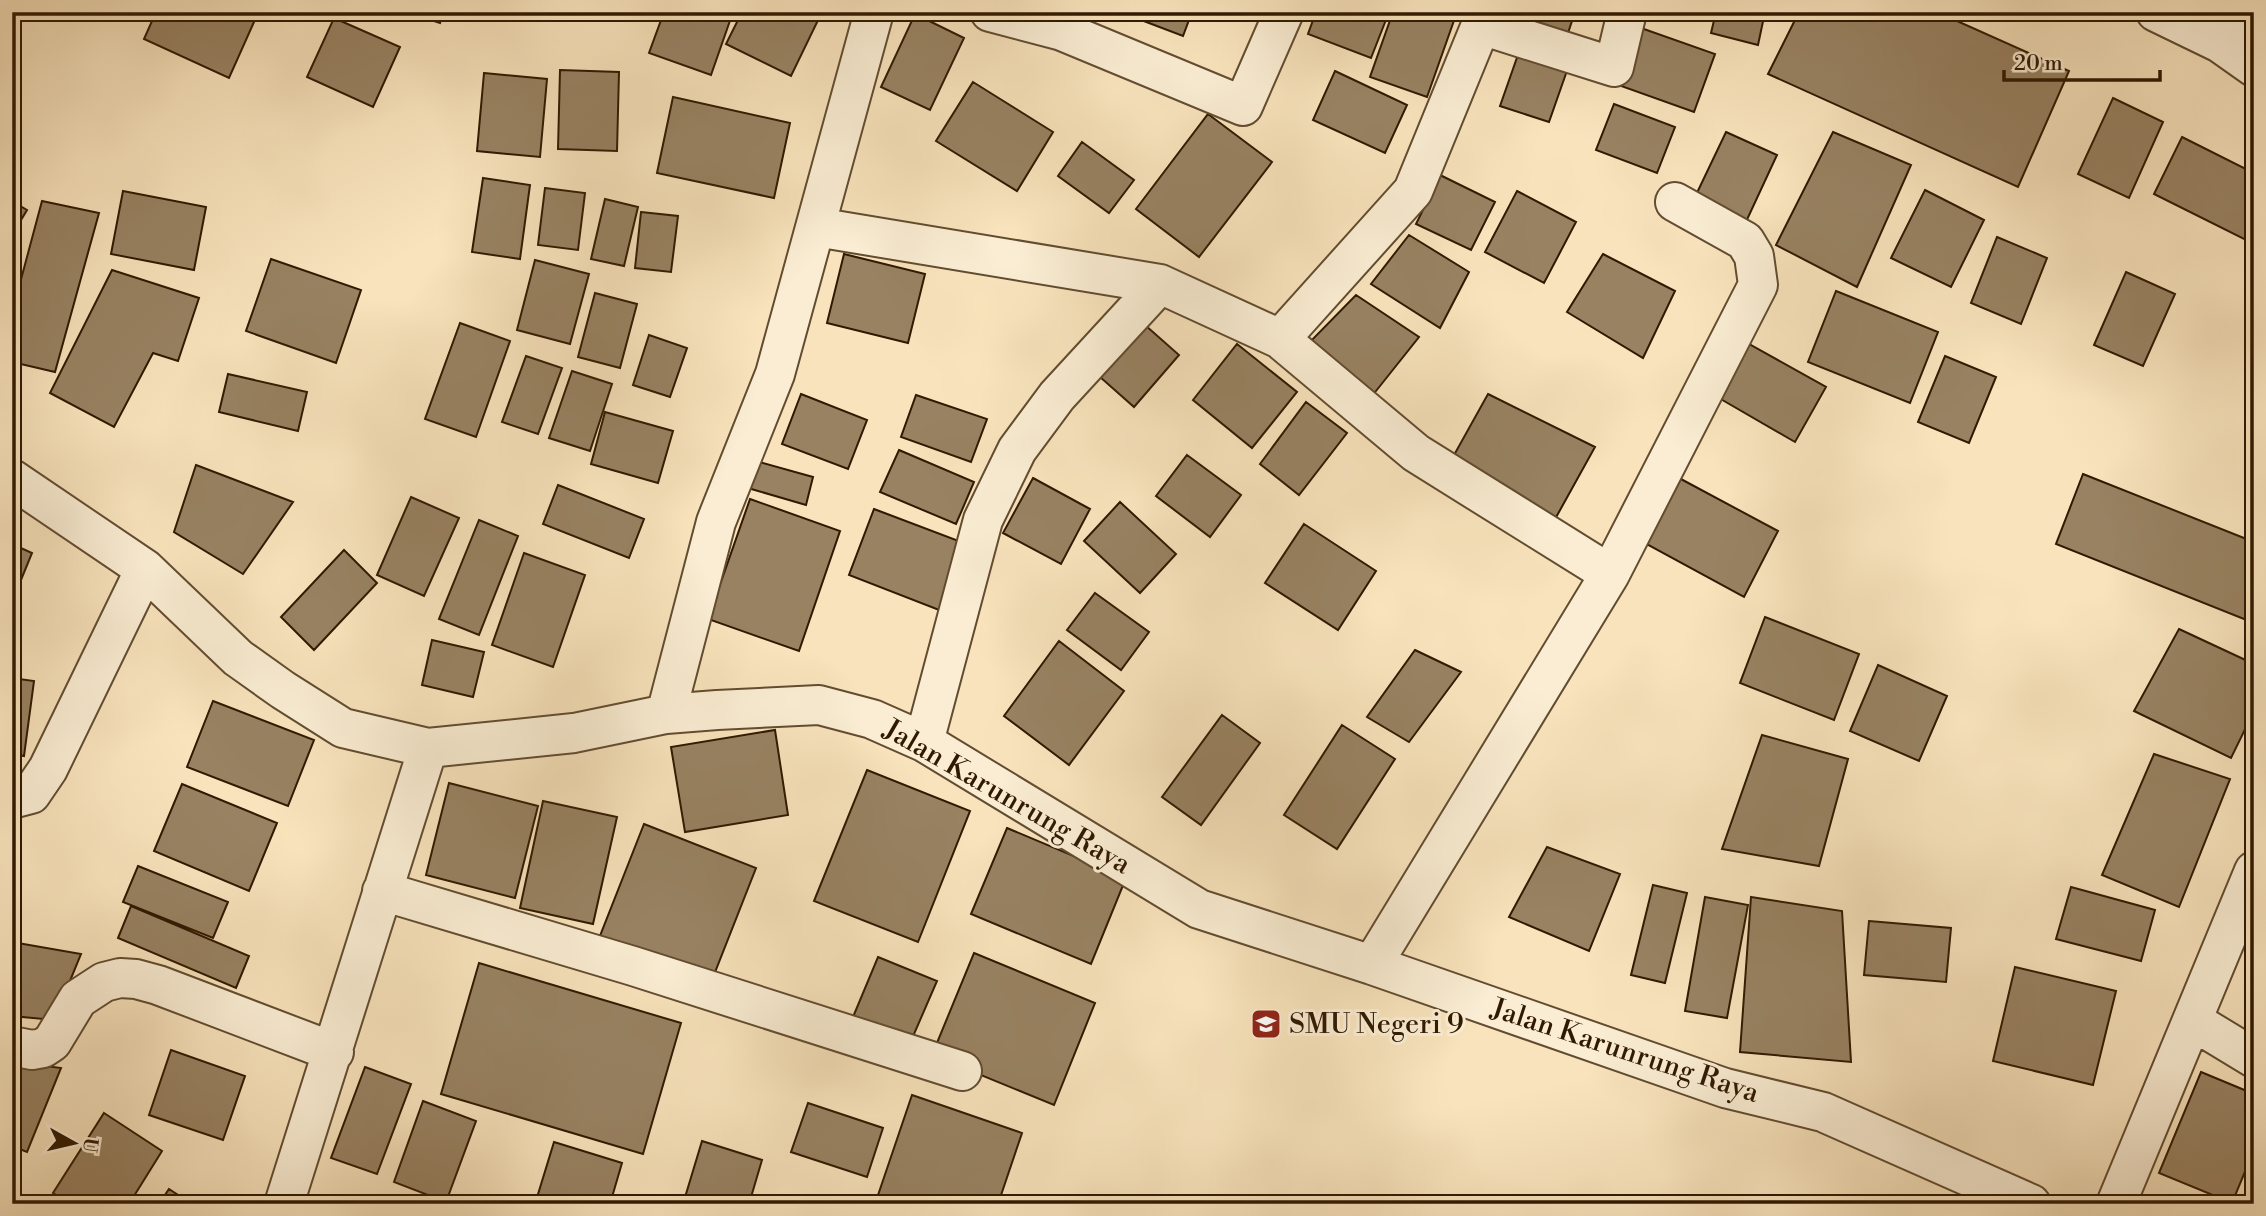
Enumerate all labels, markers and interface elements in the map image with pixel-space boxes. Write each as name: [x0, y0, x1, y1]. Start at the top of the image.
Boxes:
scale bar: [2004, 38, 2159, 82]
text: 20 m: [2014, 51, 2063, 77]
street label: Jalan Karunrung Raya: [876, 711, 1138, 882]
street label: Jalan Karunrung Raya: [1486, 991, 1764, 1111]
school or university icon: SMU Negeri 9: [1249, 1007, 1283, 1041]
place label: SMU Negeri 9: [1289, 1007, 1464, 1042]
north arrow: [38, 1108, 108, 1178]
text: U: [77, 1136, 103, 1154]

